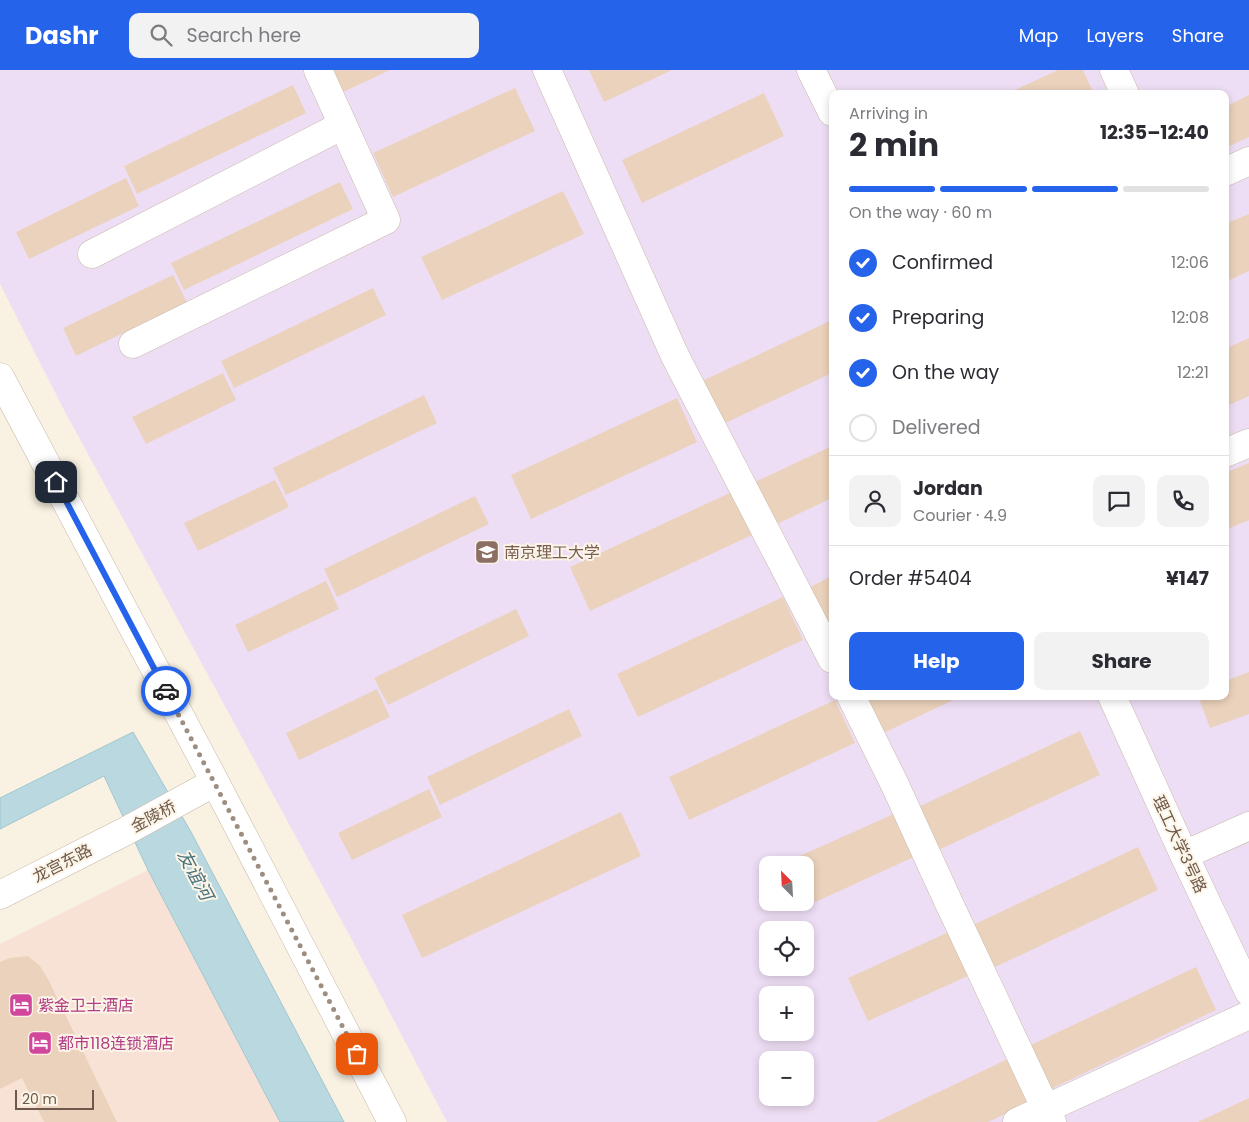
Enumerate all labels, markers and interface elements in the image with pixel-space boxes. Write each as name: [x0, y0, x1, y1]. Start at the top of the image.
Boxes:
search box: [129, 13, 479, 58]
text: Dashr: [25, 19, 99, 52]
icon: search: [147, 21, 175, 49]
text: Search here: [187, 22, 301, 49]
text: Map: [1019, 23, 1059, 48]
text: Layers: [1087, 23, 1144, 48]
text: Share: [1172, 23, 1224, 48]
text: Arriving in: [849, 102, 928, 125]
text: 12:35–12:40: [1100, 119, 1209, 146]
text: 2 min: [849, 122, 939, 167]
text: On the way · 60 m: [849, 201, 992, 224]
icon: check: [849, 249, 877, 277]
text: Confirmed: [892, 249, 993, 276]
text: 12:06: [1171, 251, 1209, 274]
icon: check: [849, 304, 877, 332]
text: Preparing: [892, 304, 984, 331]
text: 12:08: [1171, 306, 1209, 329]
icon: check: [849, 359, 877, 387]
text: On the way: [892, 359, 999, 386]
text: 12:21: [1177, 361, 1209, 384]
text: Delivered: [892, 414, 981, 441]
pin: [35, 461, 77, 503]
icon: home: [42, 468, 70, 496]
button: person: [849, 475, 901, 527]
text: Jordan: [913, 475, 983, 502]
button: chat: [1093, 475, 1145, 527]
button: phone: [1157, 475, 1209, 527]
text: Courier · 4.9: [913, 504, 1007, 527]
school or university icon: 南京理工大学: [474, 539, 500, 565]
place label: 南京理工大学: [504, 541, 600, 564]
text: Order #5404: [849, 565, 972, 592]
text: ¥147: [1166, 565, 1209, 592]
button: Help: [849, 632, 1024, 690]
button: Share: [1034, 632, 1209, 690]
courier: [141, 666, 191, 716]
icon: car: [152, 677, 180, 705]
street label: 理工大学3号路: [1147, 792, 1212, 897]
street label: 金陵桥: [127, 795, 180, 838]
street label: 龙宫东路: [28, 839, 96, 888]
water label: 友谊河: [172, 845, 221, 907]
north arrow: [759, 856, 814, 911]
map controls: [759, 856, 814, 1106]
button: locate: [759, 921, 814, 976]
button: +: [759, 986, 814, 1041]
hotel icon: 紫金卫士酒店: [8, 992, 34, 1018]
place label: 紫金卫士酒店: [38, 994, 134, 1017]
hotel icon: 都市118连锁酒店: [27, 1030, 53, 1056]
place label: 都市118连锁酒店: [58, 1032, 174, 1055]
pin: [336, 1033, 378, 1075]
icon: bag: [343, 1040, 371, 1068]
button: −: [759, 1051, 814, 1106]
scale bar: [15, 1087, 94, 1110]
text: 20 m: [22, 1089, 57, 1109]

